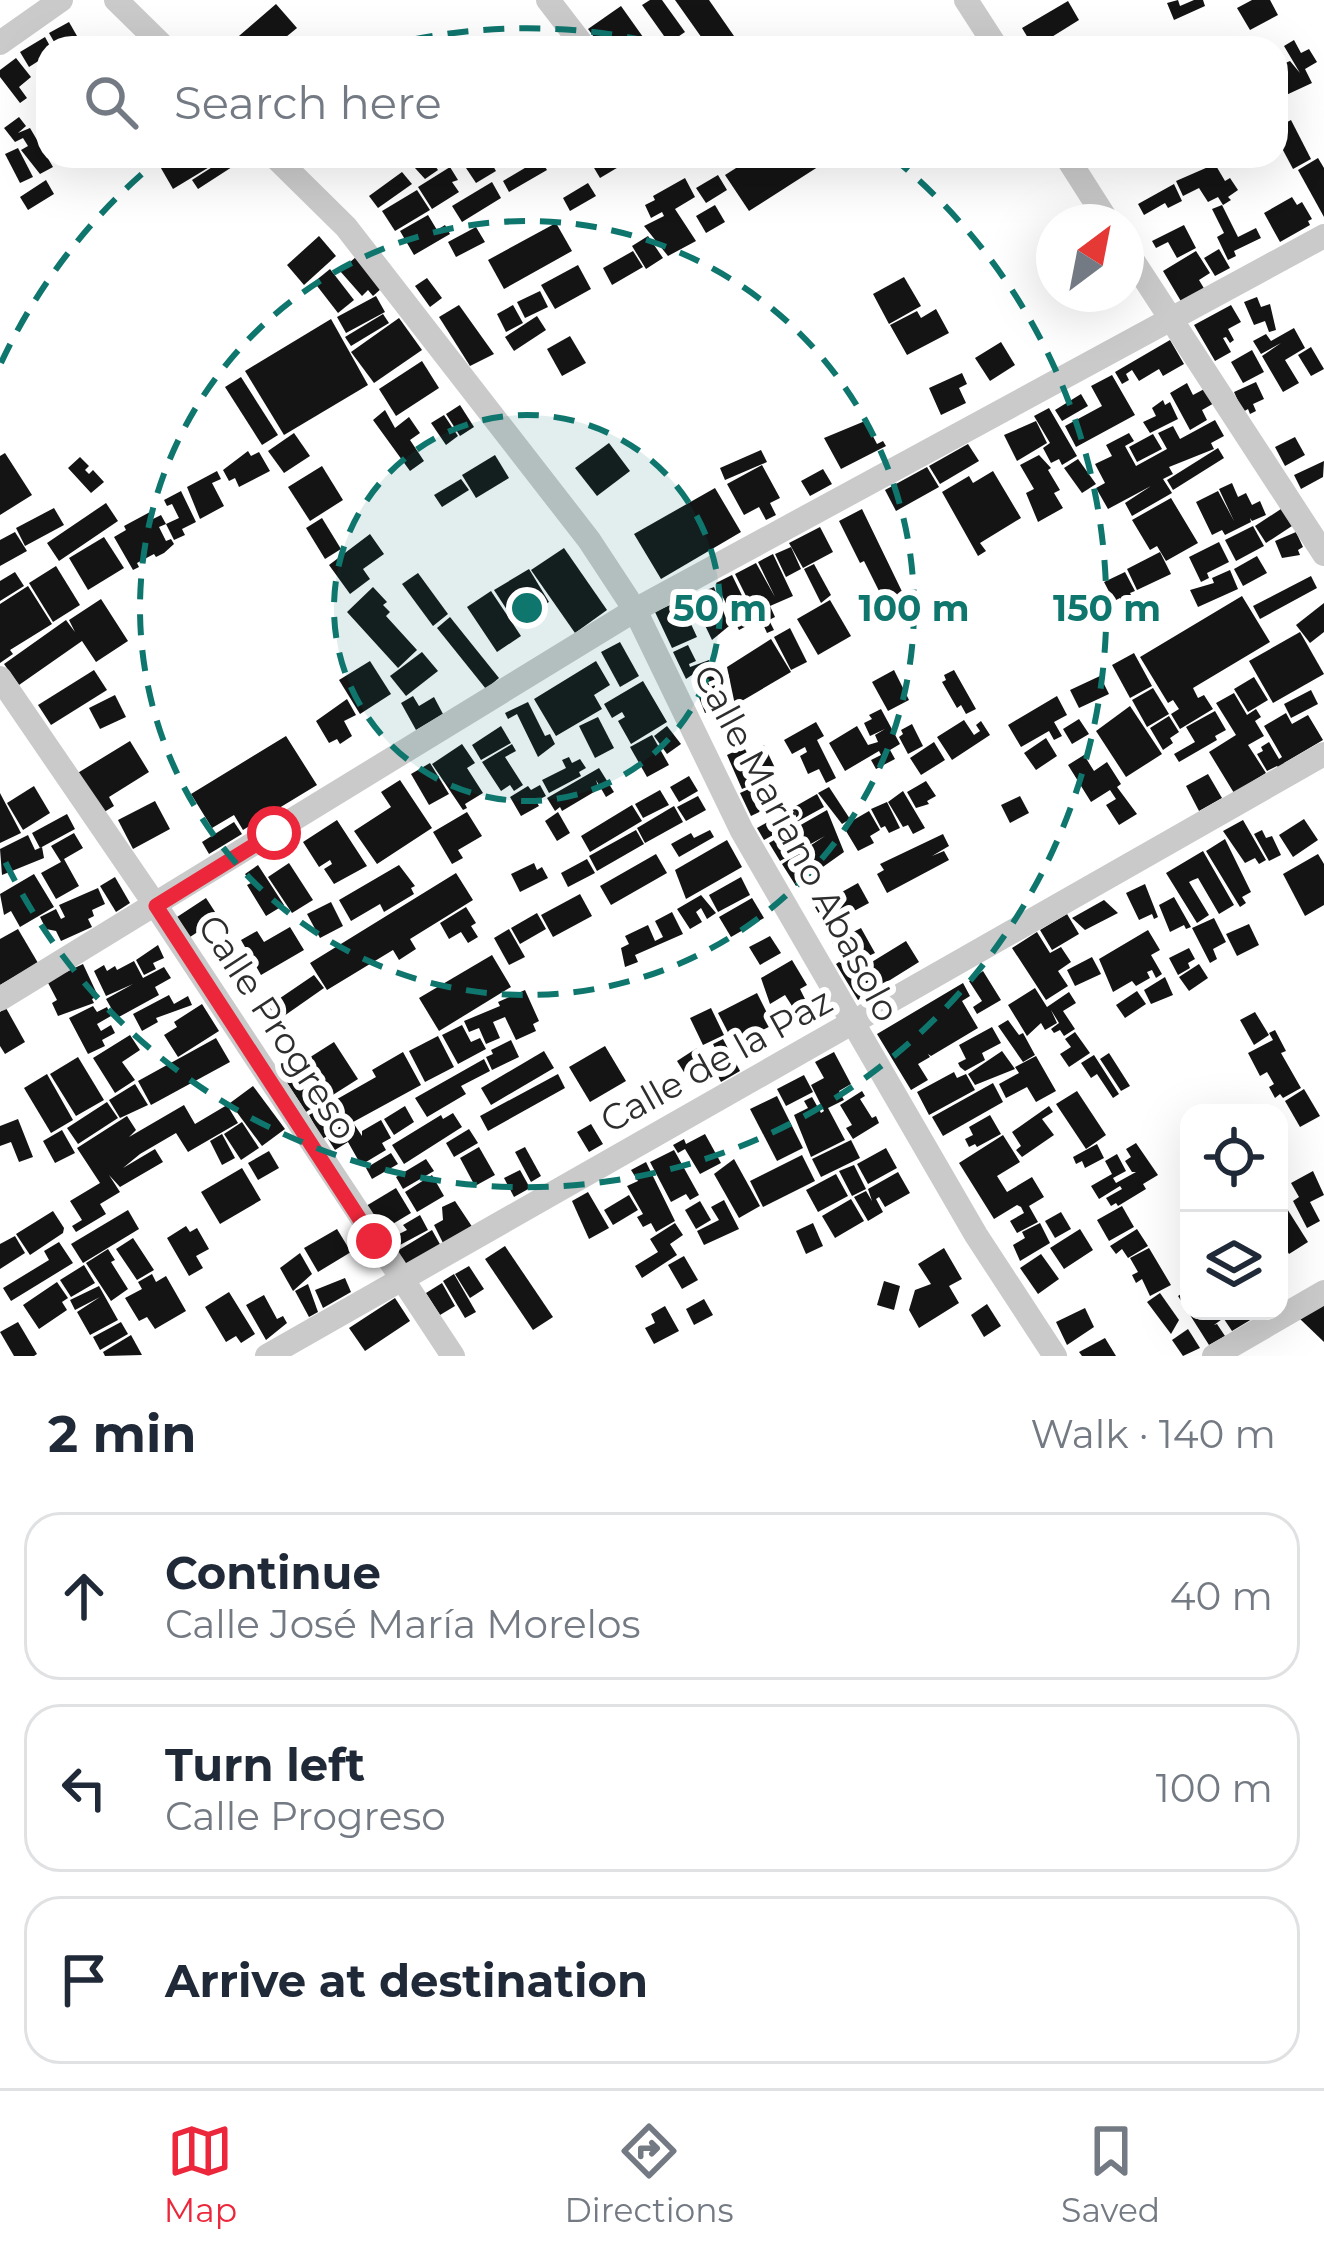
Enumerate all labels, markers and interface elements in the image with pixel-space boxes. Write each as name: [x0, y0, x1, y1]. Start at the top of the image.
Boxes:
search box: [36, 36, 1288, 168]
icon: search: [78, 69, 144, 135]
text: Search here: [174, 75, 442, 130]
north arrow: [1036, 204, 1144, 312]
text: 50 m: [673, 586, 767, 630]
text: 100 m: [859, 586, 969, 630]
text: 150 m: [1053, 586, 1161, 630]
centre of rings: [506, 587, 548, 629]
street label: Calle Mariano Abasolo: [684, 657, 910, 1029]
route start: [247, 806, 301, 860]
street label: Calle Progreso: [189, 906, 367, 1148]
street label: Calle de la Paz: [593, 978, 839, 1142]
map controls: [1180, 1104, 1288, 1320]
button: locate: [1180, 1104, 1288, 1212]
button: layers: [1180, 1212, 1288, 1320]
route end: [347, 1214, 401, 1268]
text: 2 min: [48, 1403, 197, 1465]
text: Walk · 140 m: [1030, 1410, 1276, 1458]
text: Continue: [165, 1545, 381, 1600]
icon: ahead: [51, 1563, 117, 1629]
text: 40 m: [1170, 1572, 1273, 1620]
text: Calle José María Morelos: [165, 1600, 641, 1648]
text: Turn left: [165, 1737, 365, 1792]
icon: left: [51, 1755, 117, 1821]
text: 100 m: [1156, 1764, 1273, 1812]
text: Calle Progreso: [165, 1792, 446, 1840]
icon: arrive: [51, 1947, 117, 2013]
text: Arrive at destination: [165, 1953, 648, 2008]
tab: Map: [164, 2118, 237, 2230]
tab: Directions: [565, 2118, 734, 2230]
tab: Saved: [1061, 2118, 1160, 2230]

